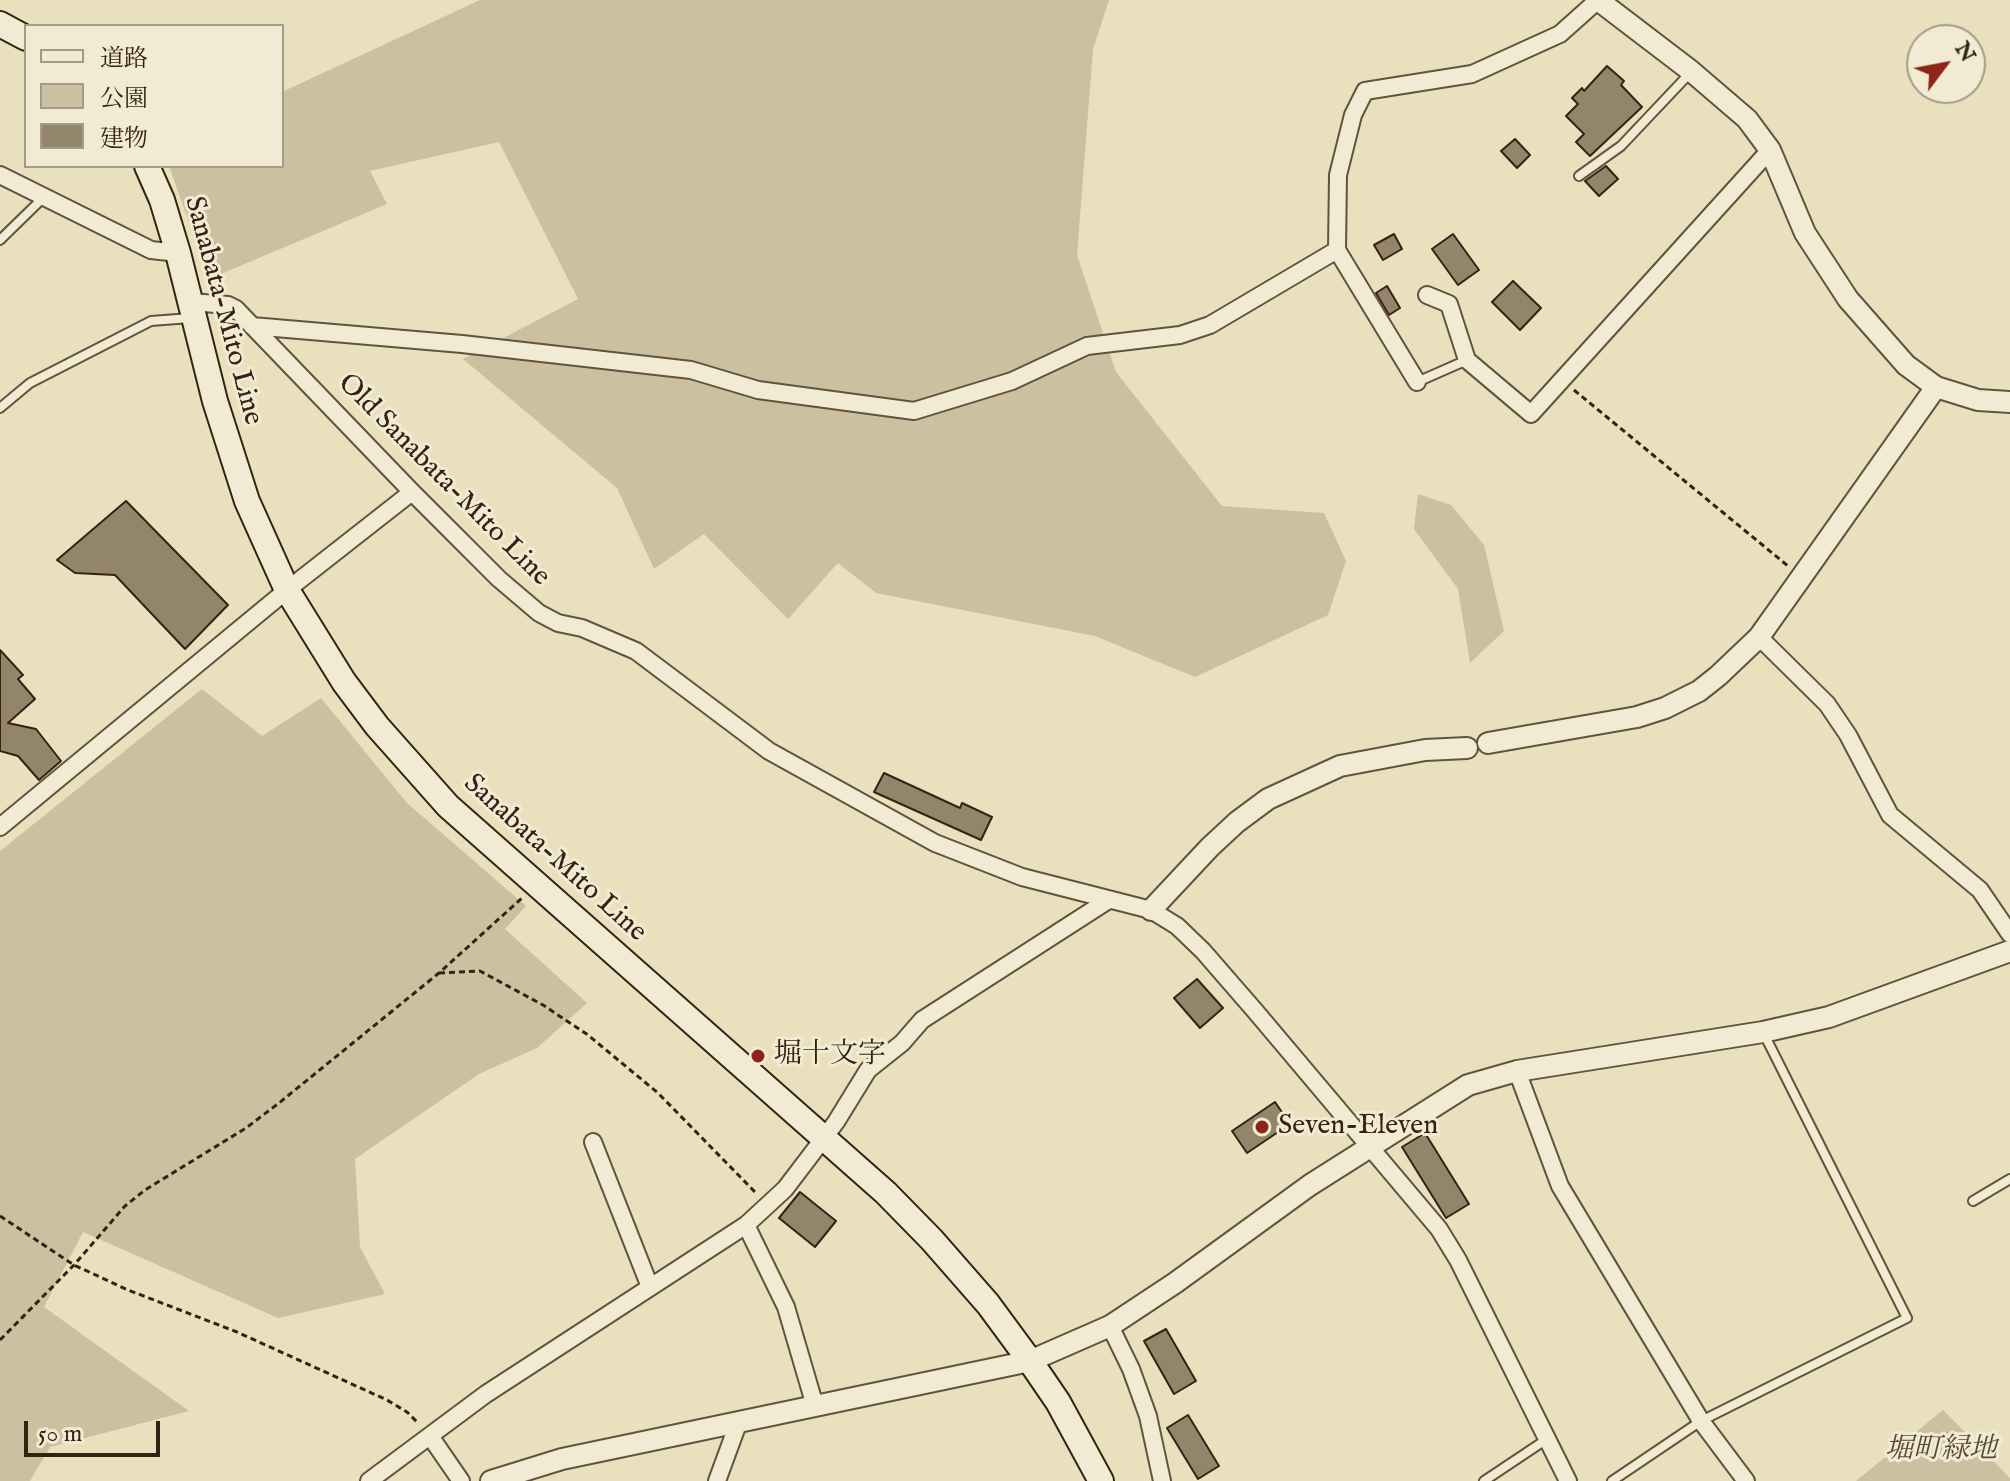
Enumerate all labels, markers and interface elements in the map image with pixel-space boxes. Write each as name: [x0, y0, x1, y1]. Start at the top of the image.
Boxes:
legend: [24, 24, 284, 168]
north arrow: [1906, 24, 1986, 104]
text: N: [1948, 37, 1982, 68]
text: 道路: [100, 44, 148, 75]
text: 公園: [100, 84, 148, 115]
text: 建物: [100, 124, 148, 155]
street label: Sanabata-Mito Line: [175, 193, 269, 429]
street label: Old Sanabata-Mito Line: [330, 368, 556, 594]
street label: Sanabata-Mito Line: [455, 768, 653, 950]
place label: 堀十文字: [774, 1039, 886, 1073]
marker: 堀十文字: [749, 1047, 767, 1065]
place label: Seven-Eleven: [1278, 1110, 1438, 1144]
marker: Seven-Eleven: [1253, 1118, 1271, 1136]
scale bar: [28, 1405, 164, 1455]
text: 50 m: [38, 1419, 82, 1450]
park label: 堀町緑地: [1885, 1434, 1997, 1468]

